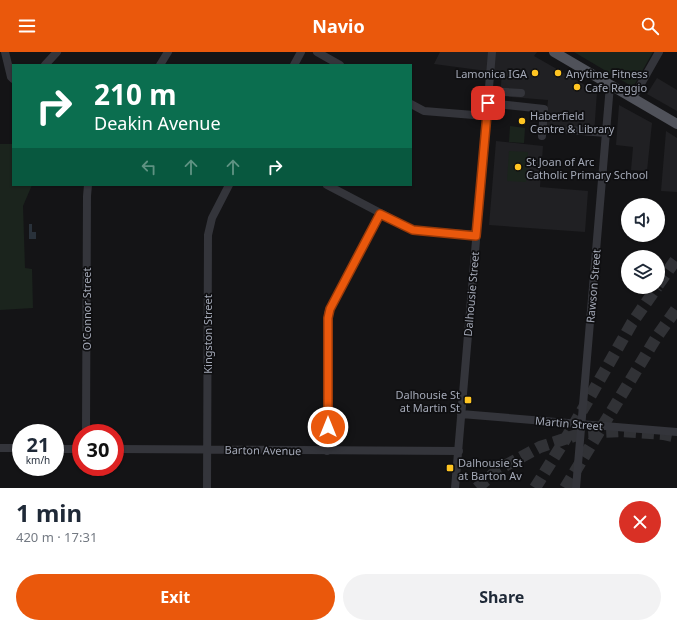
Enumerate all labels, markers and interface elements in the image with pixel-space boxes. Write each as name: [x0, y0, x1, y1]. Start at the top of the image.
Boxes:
text: Navio: [312, 14, 365, 38]
icon: menu: [16, 15, 38, 37]
icon: search: [639, 15, 661, 37]
place label: Lamonica IGA: [455, 66, 528, 81]
place label: Anytime Fitness: [566, 66, 648, 81]
marker: Lamonica IGA: [530, 68, 540, 78]
marker: Anytime Fitness: [553, 68, 563, 78]
text: 210 m: [94, 75, 177, 113]
icon: right: [28, 80, 80, 132]
place label: Cafe Reggio: [585, 80, 647, 95]
marker: Cafe Reggio: [572, 82, 582, 92]
pin: [471, 86, 505, 120]
icon: arrive: [477, 92, 499, 114]
place label: Haberfield Centre & Library: [530, 108, 615, 136]
text: Deakin Avenue: [94, 111, 221, 135]
marker: Haberfield Centre & Library: [517, 116, 527, 126]
place label: St Joan of Arc Catholic Primary School: [526, 154, 648, 182]
icon: left: [138, 156, 160, 178]
icon: ahead: [180, 156, 202, 178]
icon: ahead: [222, 156, 244, 178]
icon: right: [264, 156, 286, 178]
marker: St Joan of Arc Catholic Primary School: [513, 162, 523, 172]
map controls: [621, 198, 665, 294]
button: sound: [621, 198, 665, 242]
street label: Rawson Street: [582, 248, 604, 323]
button: layers: [621, 250, 665, 294]
street label: Dalhousie Street: [460, 251, 482, 337]
street label: O'Connor Street: [79, 267, 94, 351]
street label: Kingston Street: [200, 294, 215, 374]
place label: Dalhousie St at Martin St: [396, 387, 460, 415]
marker: Dalhousie St at Martin St: [463, 395, 473, 405]
position arrow: [307, 406, 349, 448]
street label: Martin Street: [535, 413, 603, 433]
speed limit sign: 30: [72, 424, 124, 476]
text: 21: [27, 431, 49, 458]
street label: Barton Avenue: [224, 442, 302, 458]
text: km/h: [26, 453, 50, 467]
place label: Dalhousie St at Barton Av: [458, 455, 522, 483]
marker: Dalhousie St at Barton Av: [445, 463, 455, 473]
text: 1 min: [16, 496, 82, 529]
button: close: [619, 501, 661, 543]
text: 420 m · 17:31: [16, 528, 97, 546]
button: Exit: [16, 574, 335, 620]
button: Share: [343, 574, 661, 620]

